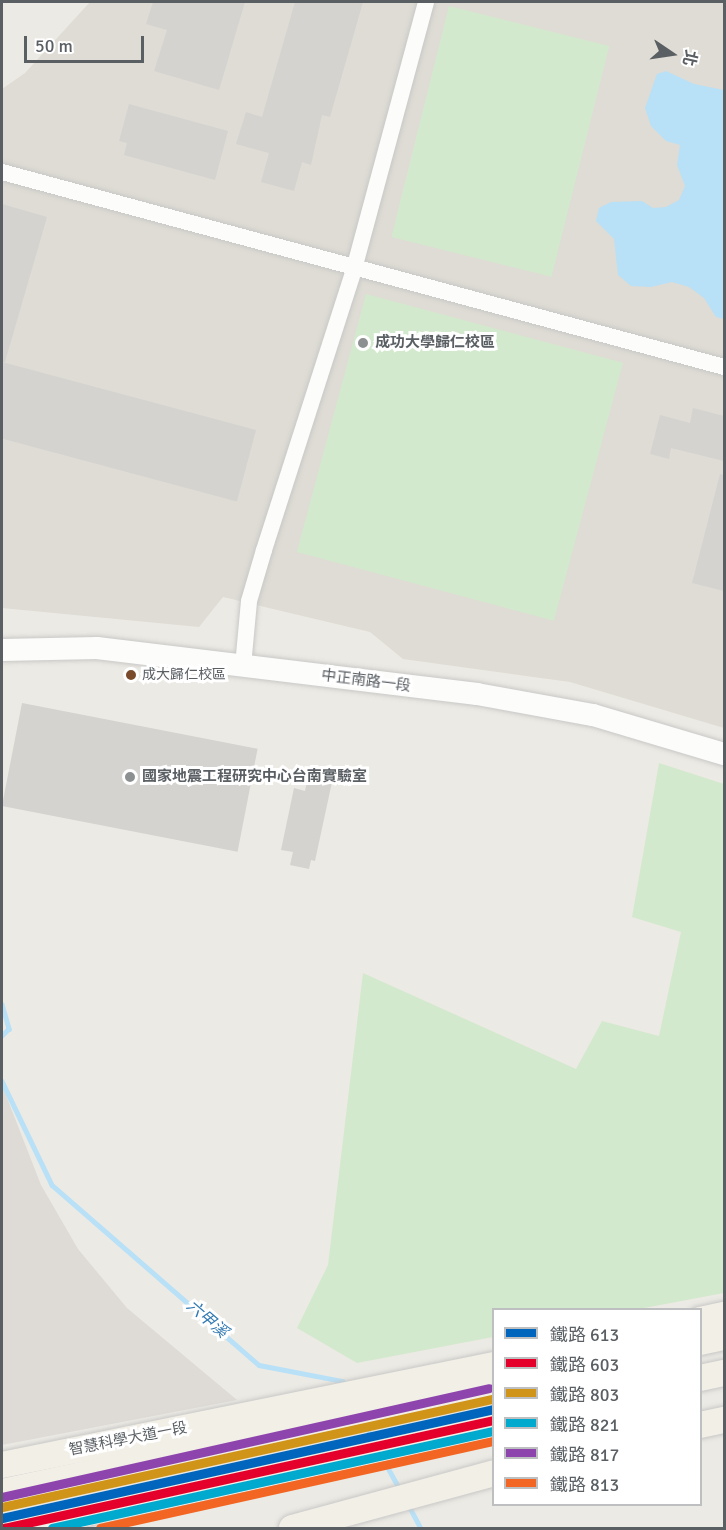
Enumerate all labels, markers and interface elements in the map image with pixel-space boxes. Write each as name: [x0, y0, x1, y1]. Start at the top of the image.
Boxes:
scale bar: [27, 24, 147, 62]
north arrow: [642, 24, 702, 84]
text: 50 m: [35, 35, 73, 57]
text: 北: [678, 48, 701, 68]
place label: 成功大學歸仁校區: [375, 334, 495, 352]
marker: 成功大學歸仁校區: [356, 336, 370, 350]
place label: 成大歸仁校區: [142, 667, 226, 683]
street label: 中正南路一段: [320, 667, 412, 695]
marker: 成大歸仁校區: [125, 669, 137, 681]
place label: 國家地震工程研究中心台南實驗室: [142, 768, 367, 786]
marker: 國家地震工程研究中心台南實驗室: [123, 770, 137, 784]
water label: 六甲溪: [183, 1296, 231, 1342]
legend: [492, 1308, 702, 1506]
text: 鐵路 613: [550, 1324, 619, 1346]
text: 鐵路 603: [550, 1354, 619, 1376]
text: 鐵路 803: [550, 1384, 619, 1406]
text: 鐵路 821: [550, 1414, 619, 1436]
street label: 智慧科學大道一段: [67, 1419, 189, 1459]
text: 鐵路 817: [550, 1444, 619, 1466]
text: 鐵路 813: [550, 1474, 619, 1496]

